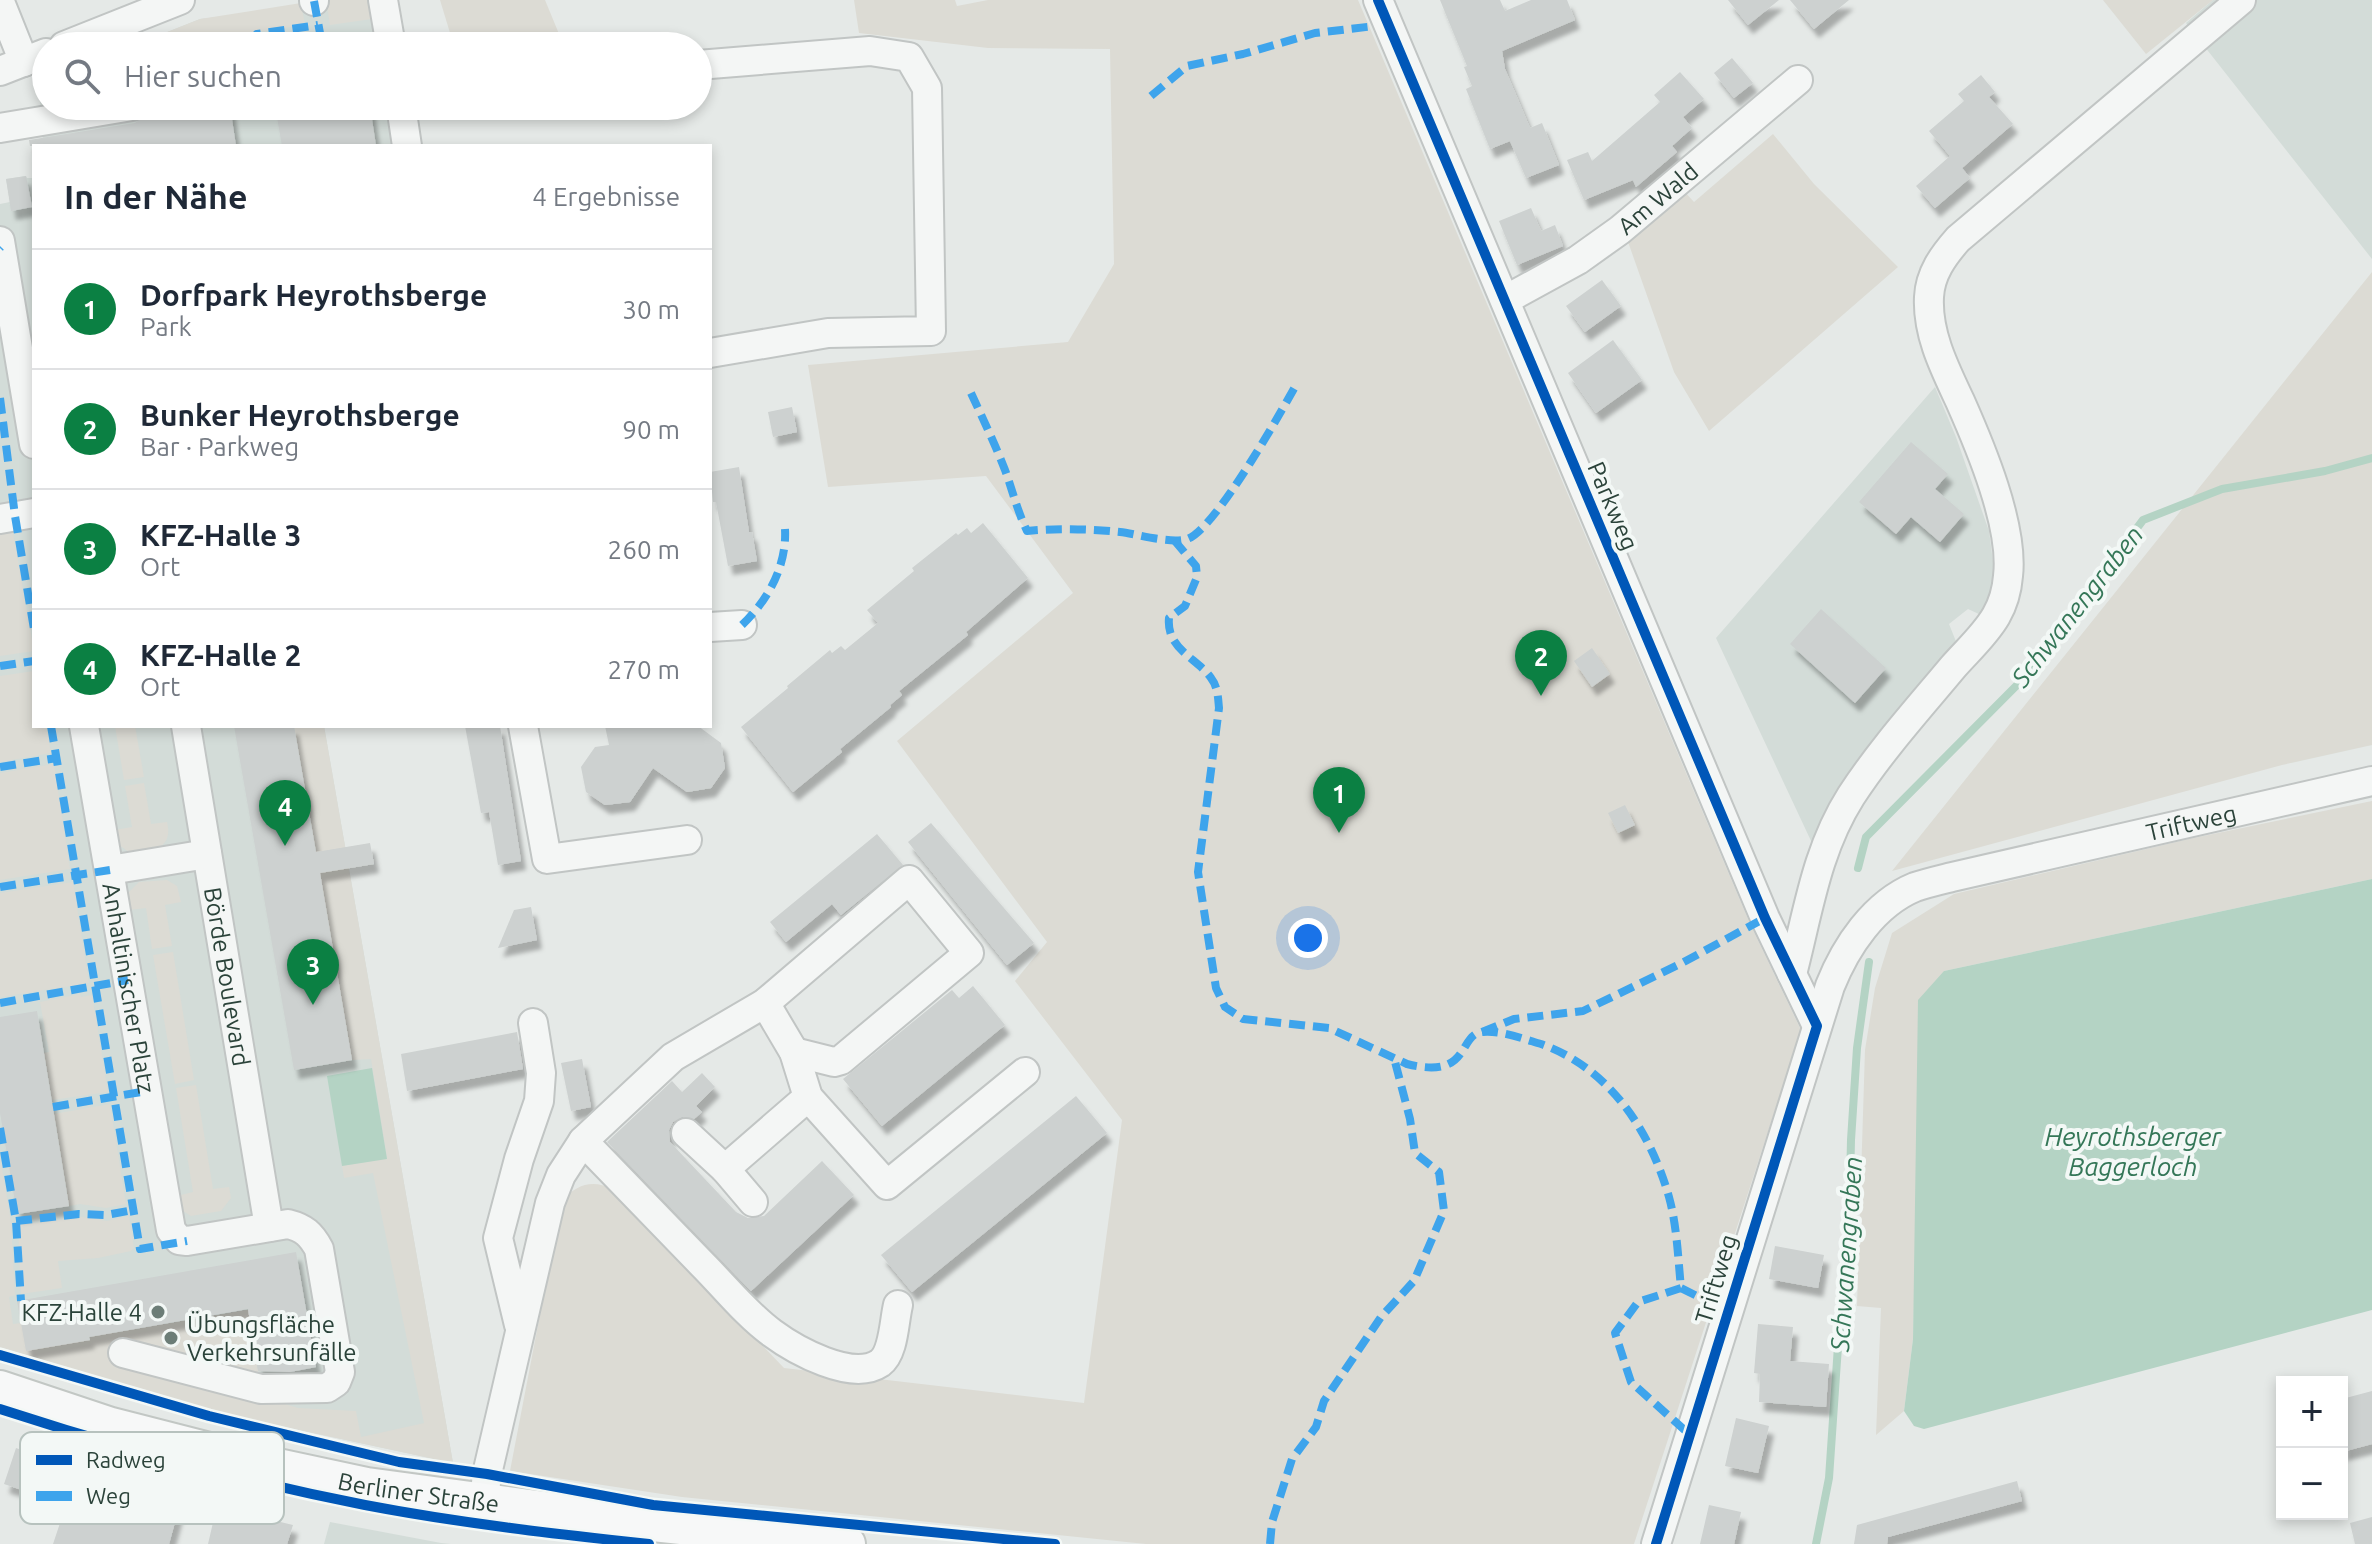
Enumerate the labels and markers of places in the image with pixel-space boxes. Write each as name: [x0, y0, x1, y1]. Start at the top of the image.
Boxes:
pin: 2: [1515, 630, 1567, 696]
pin: 1: [1313, 767, 1365, 833]
pin: 4: [259, 780, 311, 846]
pin: 3: [287, 939, 339, 1005]
place label: KFZ-Halle 4: [21, 1299, 142, 1326]
marker: KFZ-Halle 4: [149, 1303, 167, 1321]
place label: Übungsfläche Verkehrsunfälle: [187, 1311, 357, 1366]
marker: Übungsfläche Verkehrsunfälle: [162, 1329, 180, 1347]

